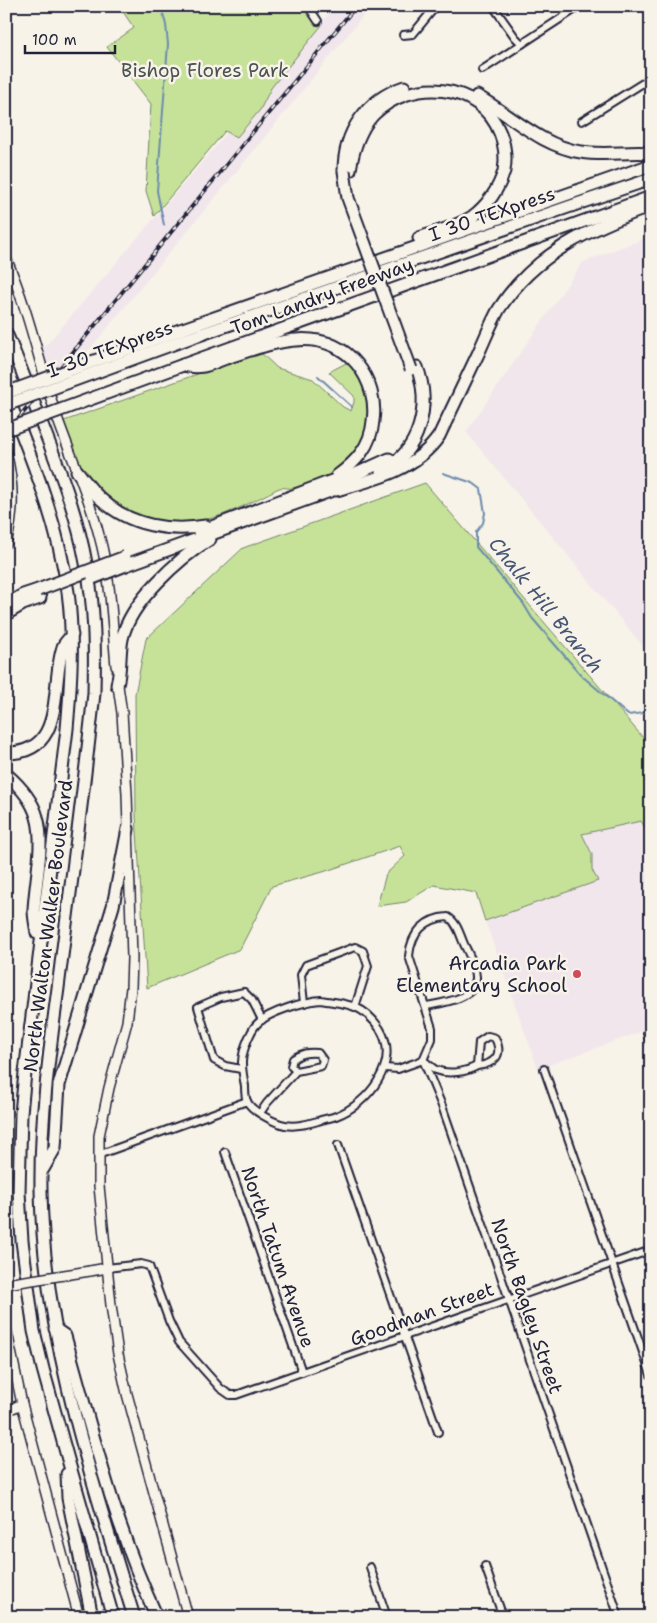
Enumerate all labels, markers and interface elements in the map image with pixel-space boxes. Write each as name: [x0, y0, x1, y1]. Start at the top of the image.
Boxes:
scale bar: [25, 22, 115, 54]
text: 100 m: [32, 30, 77, 50]
park label: Bishop Flores Park: [121, 58, 289, 83]
street label: I 30 TEXpress: [426, 181, 558, 247]
street label: Tom Landry Freeway: [227, 251, 417, 341]
street label: I 30 TEXpress: [44, 315, 176, 383]
water label: Chalk Hill Branch: [483, 531, 609, 679]
street label: North Walton Walker Boulevard: [18, 778, 78, 1074]
place label: Arcadia Park Elementary School: [396, 951, 567, 998]
marker: Arcadia Park Elementary School: [571, 968, 583, 980]
street label: North Tatum Avenue: [235, 1163, 321, 1351]
street label: North Bagley Street: [485, 1215, 569, 1397]
street label: Goodman Street: [347, 1276, 497, 1352]

